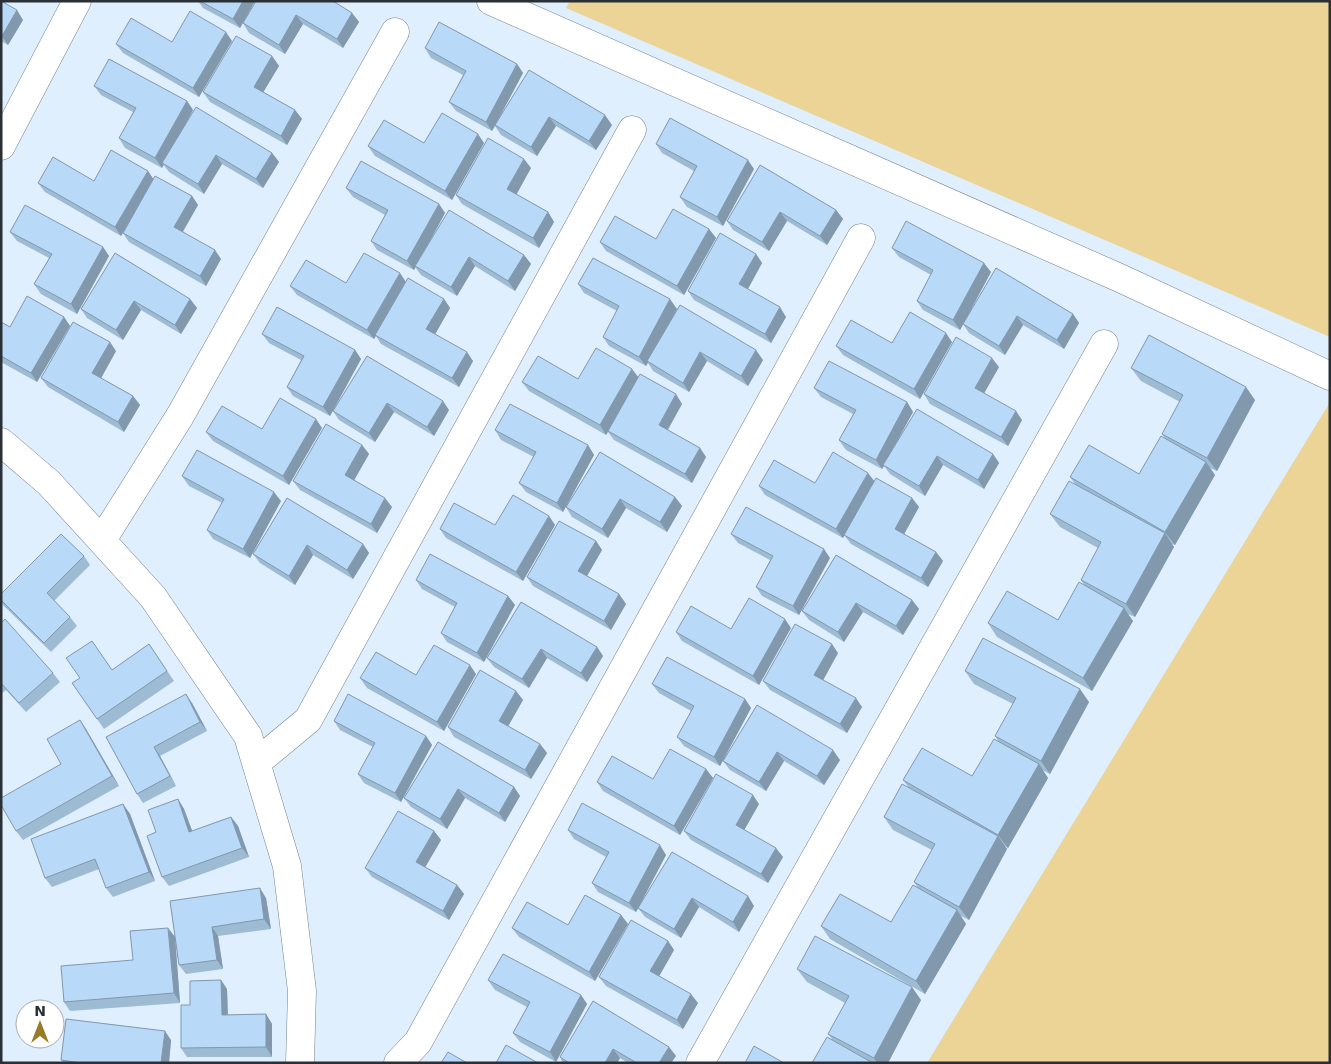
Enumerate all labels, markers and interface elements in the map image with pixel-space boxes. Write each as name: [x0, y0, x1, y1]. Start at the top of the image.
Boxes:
north arrow: [15, 999, 65, 1049]
text: N: [34, 1003, 46, 1019]

